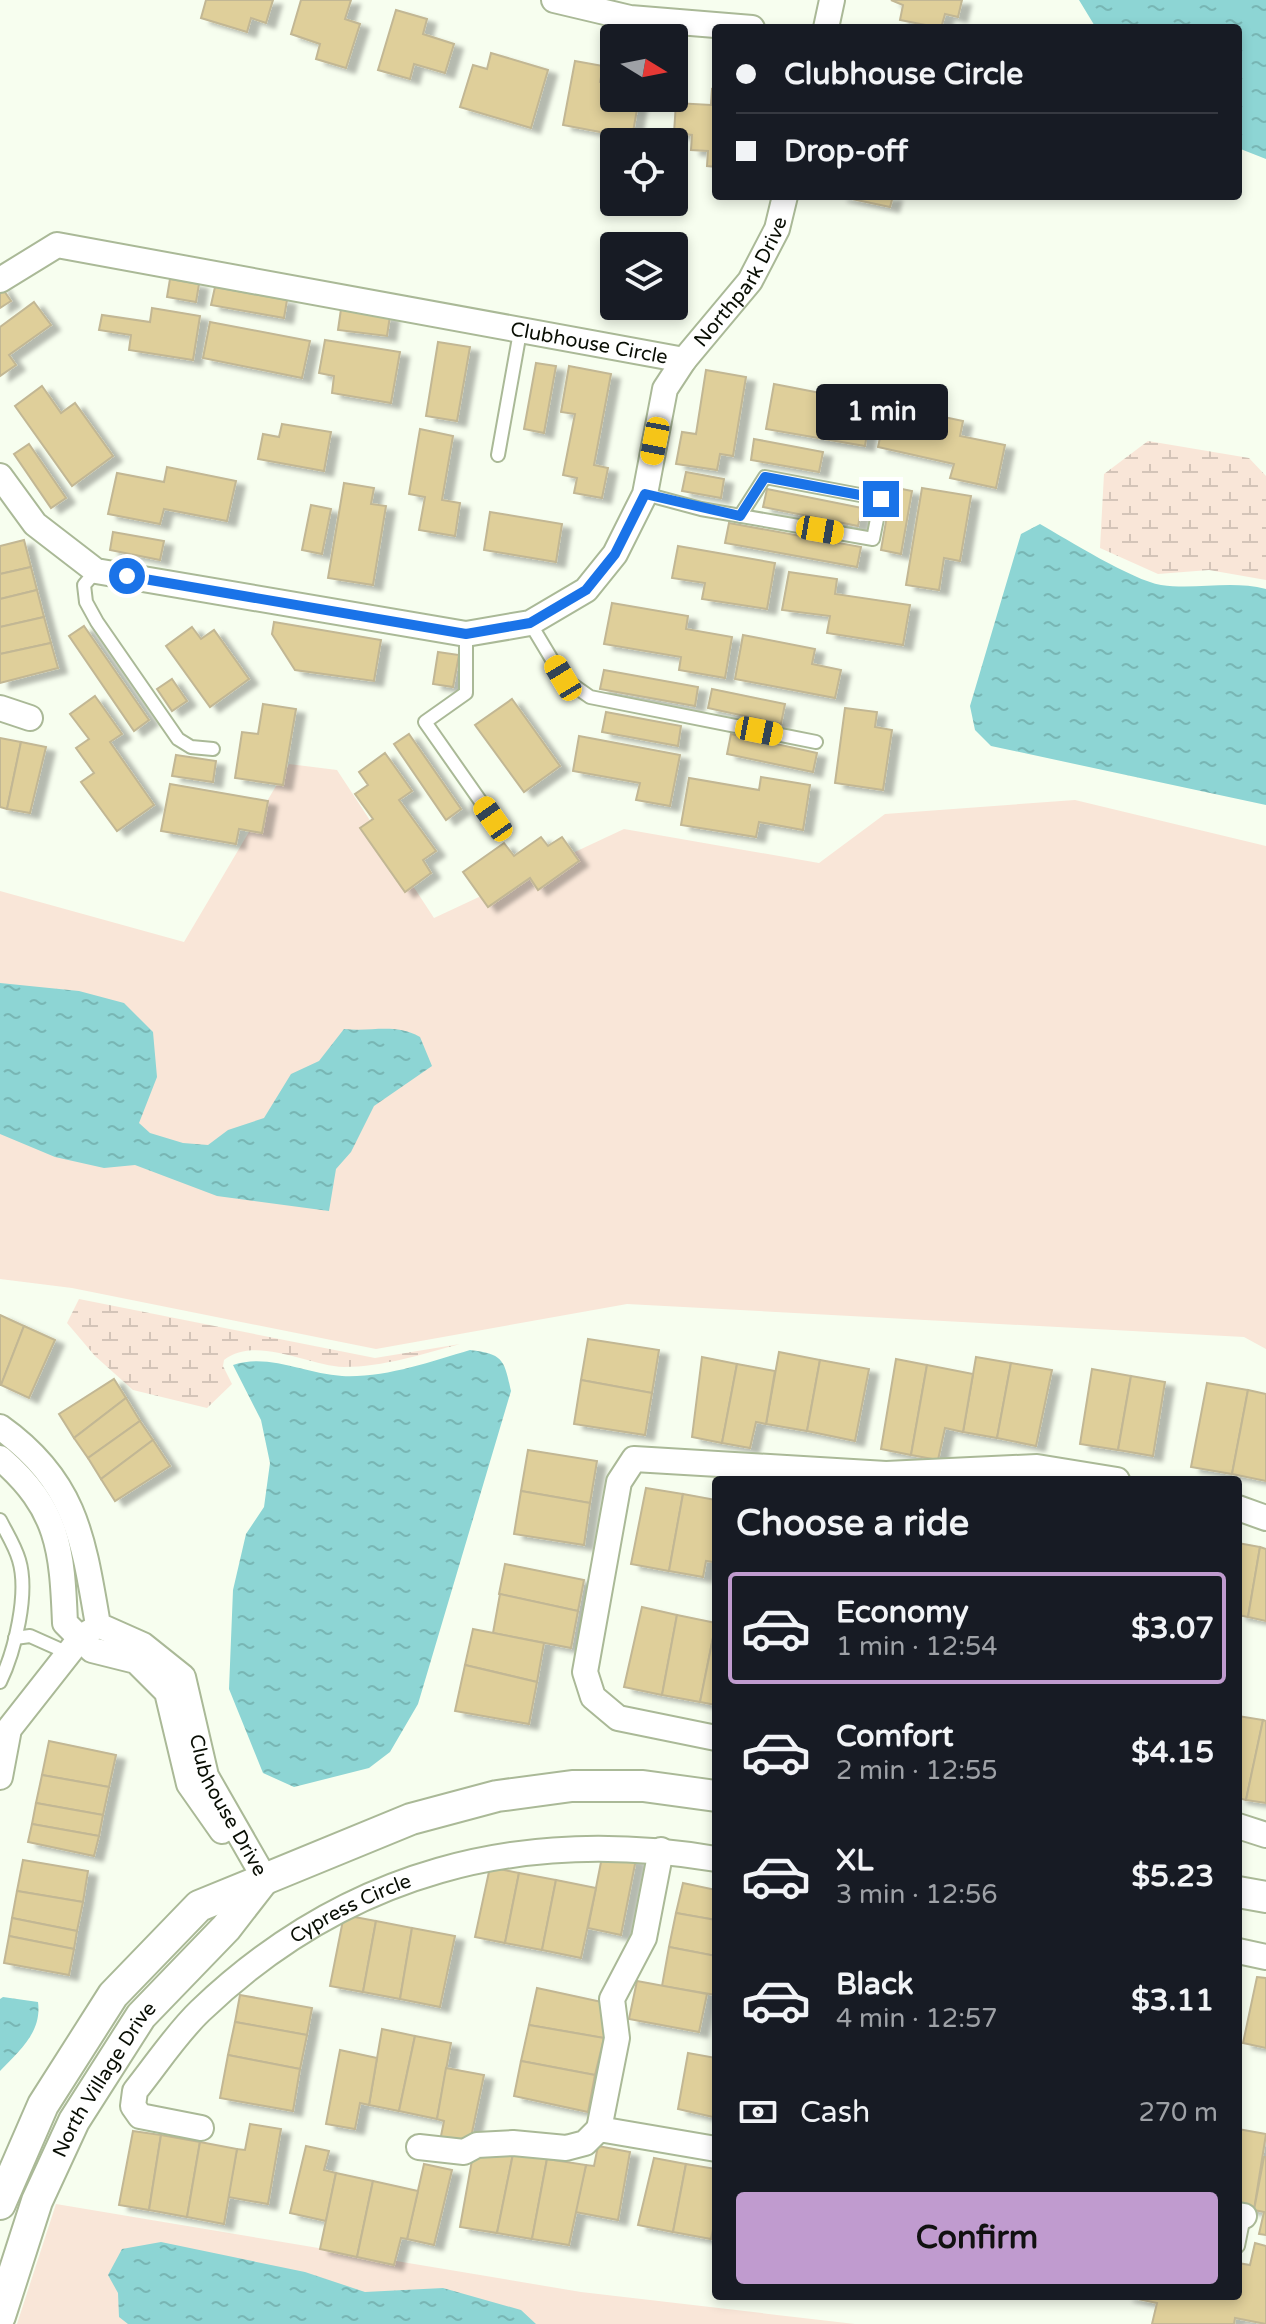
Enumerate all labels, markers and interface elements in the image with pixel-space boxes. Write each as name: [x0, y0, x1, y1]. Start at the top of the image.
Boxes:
north arrow: [600, 24, 688, 112]
map controls: [600, 24, 688, 320]
text: Clubhouse Circle: [784, 56, 1023, 93]
button: locate: [600, 128, 688, 216]
text: Drop-off: [784, 133, 908, 170]
street label: Northpark Drive: [689, 215, 792, 352]
button: layers: [600, 232, 688, 320]
street label: Clubhouse Circle: [508, 317, 670, 370]
callout: 1 min: [815, 383, 947, 439]
text: 1 min: [847, 396, 917, 427]
car: [639, 415, 671, 467]
route end: [863, 481, 899, 517]
car: [794, 514, 846, 546]
route start: [109, 558, 145, 594]
car: [540, 651, 586, 705]
car: [733, 715, 785, 747]
car: [469, 792, 517, 846]
text: Choose a ride: [736, 1502, 969, 1545]
icon: car: [740, 1592, 812, 1664]
text: Economy: [836, 1594, 969, 1631]
text: $3.07: [1131, 1610, 1214, 1647]
text: 1 min · 12:54: [836, 1631, 998, 1662]
icon: car: [740, 1716, 812, 1788]
text: Comfort: [836, 1718, 954, 1755]
street label: Clubhouse Drive: [184, 1732, 272, 1880]
text: $4.15: [1131, 1734, 1214, 1771]
text: 2 min · 12:55: [836, 1755, 998, 1786]
icon: car: [740, 1840, 812, 1912]
text: XL: [836, 1842, 873, 1879]
text: $5.23: [1132, 1858, 1214, 1895]
street label: Cypress Circle: [286, 1869, 415, 1949]
text: 3 min · 12:56: [836, 1879, 998, 1910]
icon: car: [740, 1964, 812, 2036]
text: Black: [836, 1966, 913, 2003]
text: $3.11: [1131, 1982, 1214, 2019]
street label: North Village Drive: [48, 1997, 161, 2161]
text: 4 min · 12:57: [836, 2003, 998, 2034]
icon: cash: [736, 2090, 780, 2134]
text: Cash: [800, 2094, 870, 2131]
text: 270 m: [1138, 2097, 1218, 2128]
button: Confirm: [736, 2192, 1218, 2284]

